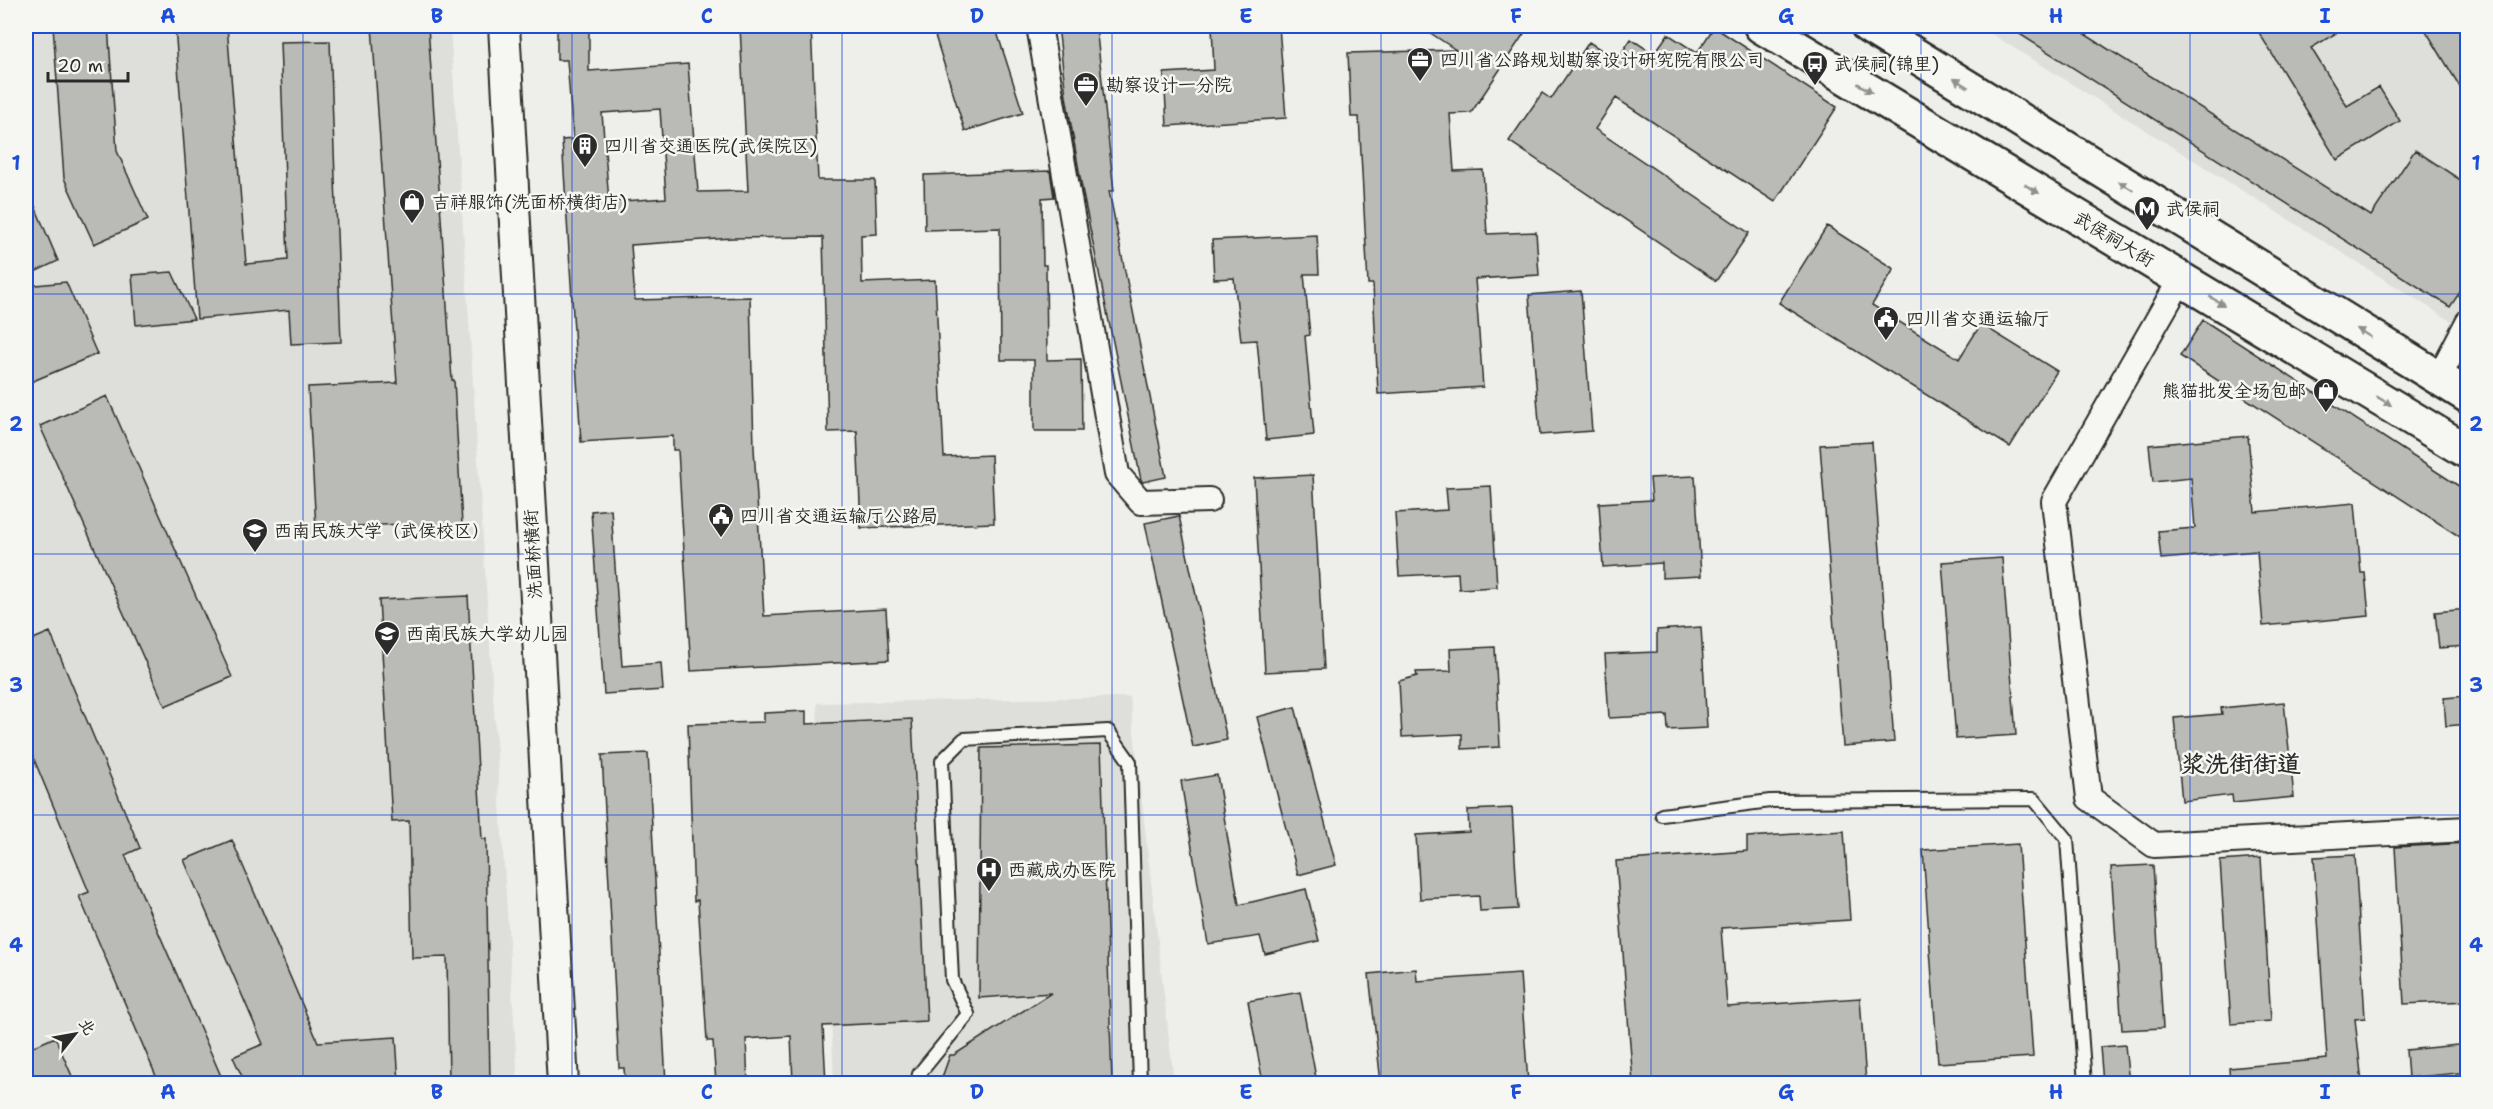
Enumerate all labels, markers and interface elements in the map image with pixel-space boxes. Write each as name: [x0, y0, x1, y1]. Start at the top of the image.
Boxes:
text: A: [160, 3, 176, 29]
text: B: [431, 3, 443, 29]
text: C: [701, 3, 713, 29]
text: D: [970, 3, 984, 29]
text: E: [1239, 3, 1253, 29]
text: F: [1510, 3, 1522, 29]
text: G: [1778, 3, 1794, 29]
text: H: [2049, 3, 2063, 29]
text: I: [2319, 3, 2331, 29]
scale bar: [48, 45, 128, 83]
office icon: 四川省公路规划勘察设计研究院有限公司: [1405, 45, 1435, 83]
place label: 四川省公路规划勘察设计研究院有限公司: [1440, 48, 1764, 72]
bus stop icon: 武侯祠(锦里): [1800, 49, 1830, 87]
place label: 武侯祠(锦里): [1834, 52, 1939, 76]
text: 20 m: [57, 54, 103, 78]
office icon: 勘察设计一分院: [1071, 70, 1101, 108]
place label: 勘察设计一分院: [1106, 73, 1232, 97]
one-way arrow: [1953, 78, 1969, 89]
one-way arrow: [1857, 83, 1873, 94]
building icon: 四川省交通医院(武侯院区): [570, 131, 600, 169]
place label: 四川省交通医院(武侯院区): [604, 134, 817, 158]
text: 1: [11, 150, 21, 176]
text: 1: [2471, 150, 2481, 176]
one-way arrow: [2118, 180, 2135, 191]
one-way arrow: [2024, 184, 2040, 195]
shop icon: 吉祥服饰(洗面桥横街店): [397, 187, 427, 225]
place label: 吉祥服饰(洗面桥横街店): [432, 190, 627, 214]
metro station icon: 武侯祠: [2132, 194, 2162, 232]
place label: 武侯祠: [2166, 197, 2220, 221]
street label: 武侯祠大街: [2069, 206, 2159, 272]
one-way arrow: [2209, 295, 2225, 306]
public building icon: 四川省交通运输厅: [1871, 304, 1901, 342]
place label: 四川省交通运输厅: [1906, 307, 2050, 331]
one-way arrow: [2356, 327, 2372, 338]
shop icon: 熊猫批发全场包邮: [2311, 376, 2341, 414]
place label: 熊猫批发全场包邮: [2162, 379, 2306, 403]
one-way arrow: [2376, 396, 2392, 407]
text: 2: [9, 411, 23, 437]
text: 2: [2469, 411, 2483, 437]
public building icon: 四川省交通运输厅公路局: [706, 501, 736, 539]
place label: 四川省交通运输厅公路局: [740, 504, 938, 528]
street label: 洗面桥横街: [519, 508, 547, 600]
school or university icon: 西南民族大学（武侯校区）: [240, 516, 270, 554]
place label: 西南民族大学（武侯校区）: [274, 519, 490, 543]
school or university icon: 西南民族大学幼儿园: [372, 619, 402, 657]
place label: 西南民族大学幼儿园: [406, 622, 568, 646]
text: 3: [9, 672, 23, 698]
text: 3: [2469, 672, 2483, 698]
district label: 浆洗街街道: [2181, 748, 2301, 780]
hospital icon: 西藏成办医院: [974, 855, 1004, 893]
place label: 西藏成办医院: [1008, 858, 1116, 882]
text: 4: [9, 932, 23, 958]
text: 4: [2469, 932, 2483, 958]
north arrow: [45, 1004, 105, 1064]
text: 北: [74, 1014, 101, 1039]
text: A: [160, 1079, 176, 1105]
text: B: [431, 1079, 443, 1105]
text: C: [701, 1079, 713, 1105]
text: D: [970, 1079, 984, 1105]
text: E: [1239, 1079, 1253, 1105]
text: F: [1510, 1079, 1522, 1105]
text: G: [1778, 1079, 1794, 1105]
text: H: [2049, 1079, 2063, 1105]
text: I: [2319, 1079, 2331, 1105]

